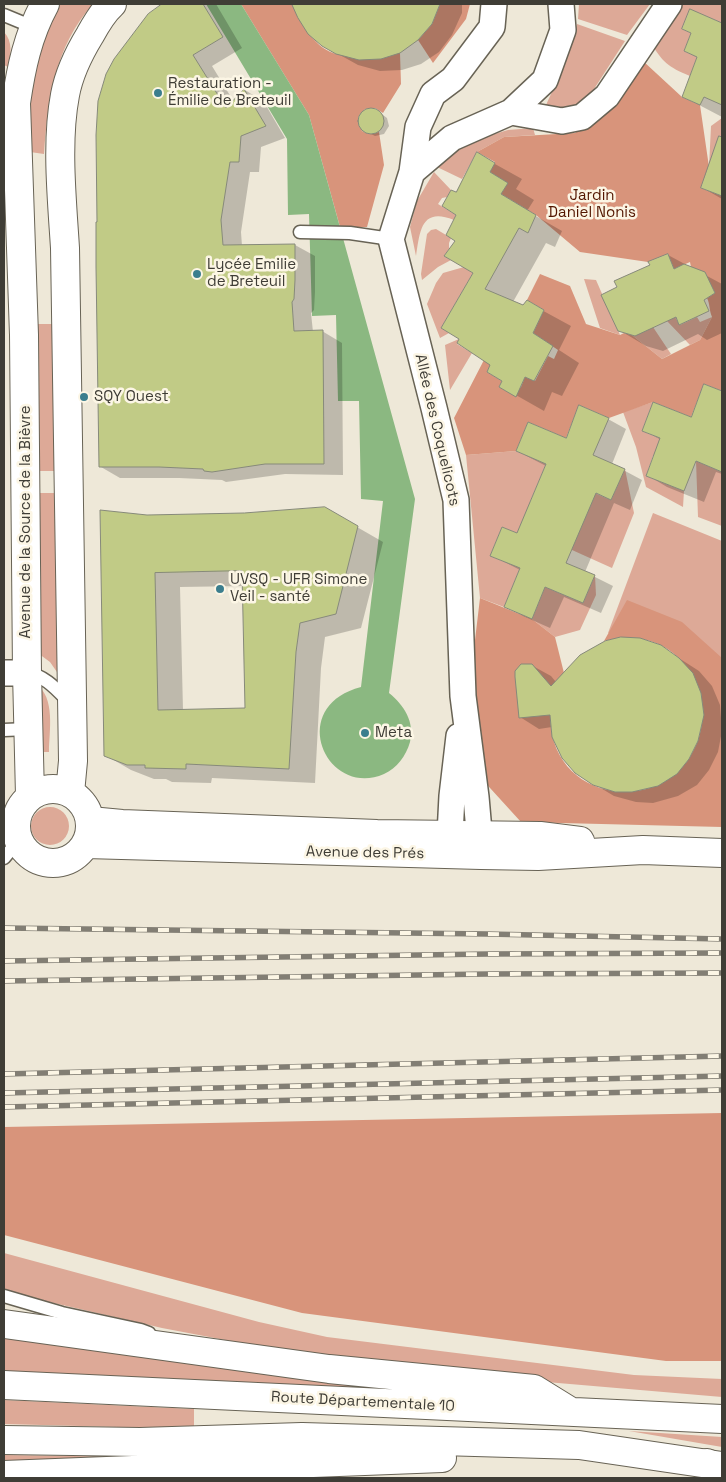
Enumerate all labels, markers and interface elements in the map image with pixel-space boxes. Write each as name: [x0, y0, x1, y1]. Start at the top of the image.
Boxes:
place label: Restauration - Émilie de Breteuil: [168, 75, 291, 110]
marker: Restauration - Émilie de Breteuil: [152, 87, 164, 99]
park label: Jardin Daniel Nonis: [548, 187, 636, 222]
place label: Lycée Emilie de Breteuil: [207, 256, 296, 291]
marker: Lycée Emilie de Breteuil: [191, 268, 203, 280]
street label: Allée des Coquelicots: [411, 352, 463, 508]
place label: SQY Ouest: [94, 388, 169, 406]
marker: SQY Ouest: [78, 391, 90, 403]
street label: Avenue de la Source de la Bièvre: [17, 405, 35, 639]
place label: UVSQ - UFR Simone Veil - santé: [230, 571, 367, 606]
marker: UVSQ - UFR Simone Veil - santé: [214, 583, 226, 595]
place label: Meta: [375, 724, 412, 742]
marker: Meta: [359, 727, 371, 739]
street label: Avenue des Prés: [306, 843, 424, 863]
street label: Route Départementale 10: [271, 1388, 455, 1416]

